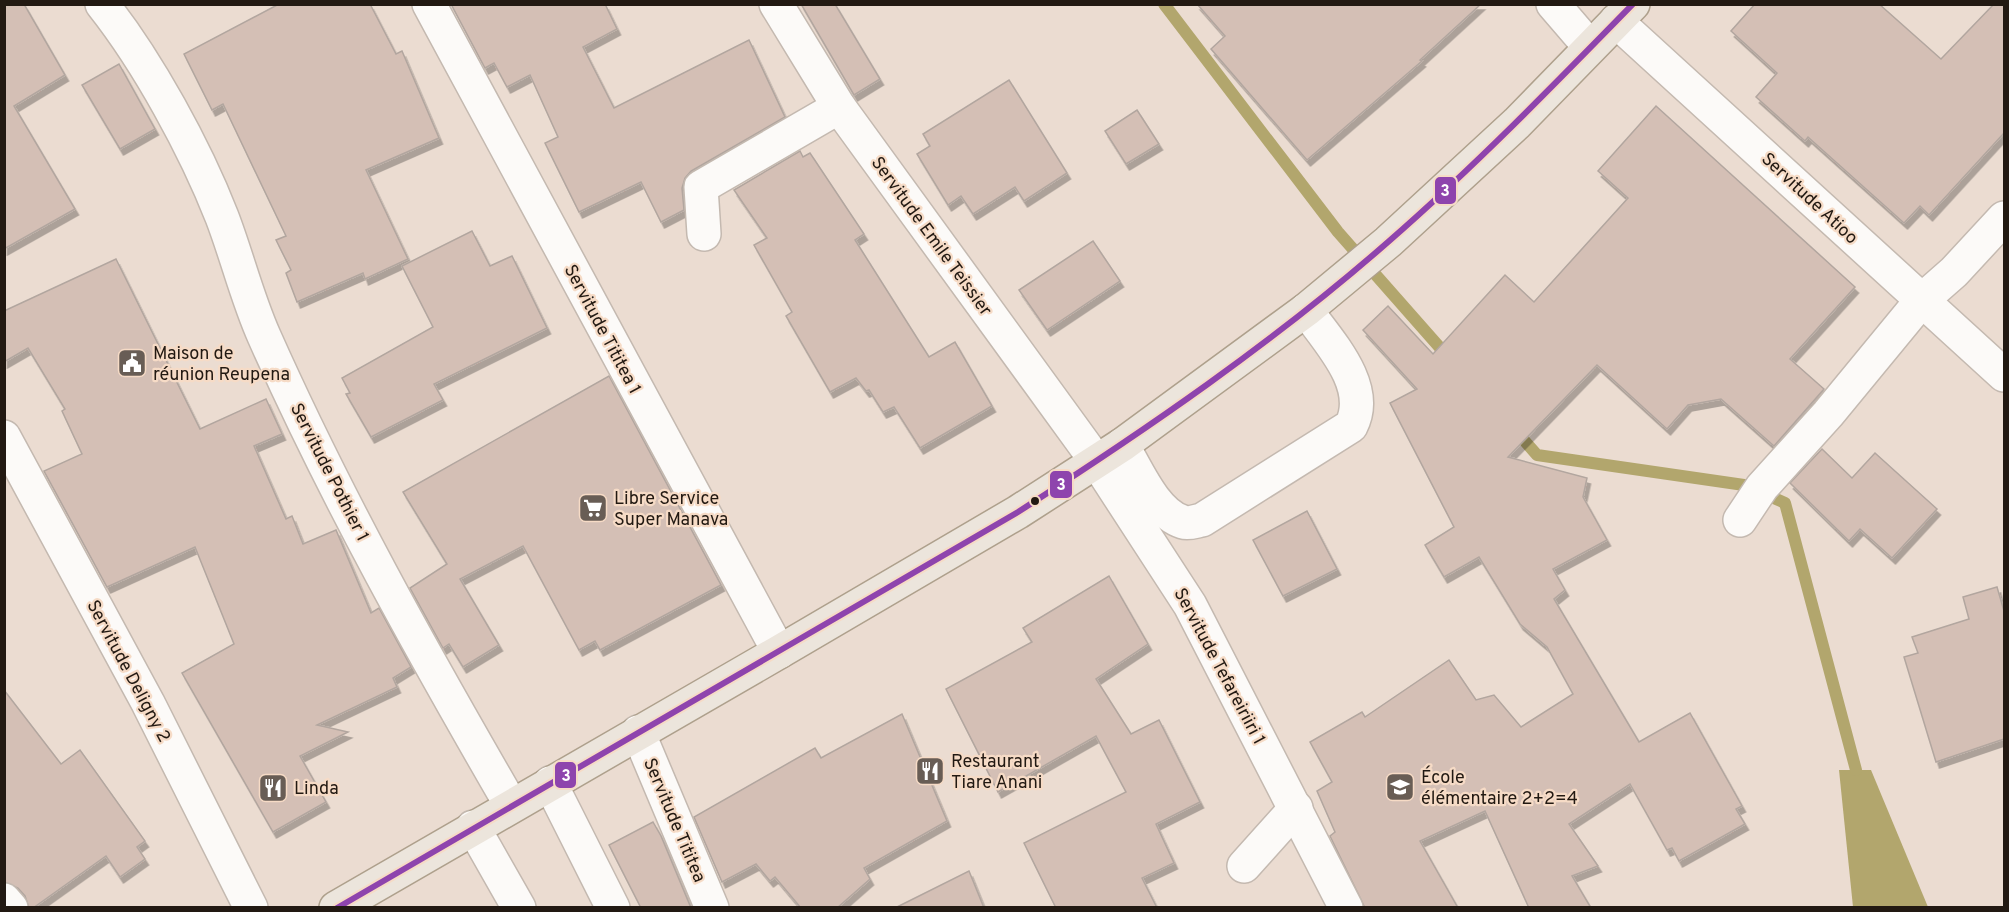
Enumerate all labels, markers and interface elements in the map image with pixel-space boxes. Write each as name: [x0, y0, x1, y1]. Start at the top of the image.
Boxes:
street label: Servitude Atioo: [1756, 148, 1862, 250]
street label: Servitude Emile Teissier: [865, 153, 996, 321]
line badge: 3: [1434, 176, 1457, 205]
text: 3: [1440, 182, 1450, 202]
street label: Servitude Tititea 1: [558, 261, 646, 399]
place label: Maison de réunion Reupena: [153, 343, 290, 387]
public building icon: Maison de réunion Reupena: [116, 347, 148, 379]
street label: Servitude Pothier 1: [284, 400, 373, 546]
line badge: 3: [1049, 470, 1073, 499]
text: 3: [1056, 476, 1066, 496]
place label: Libre Service Super Manava: [614, 488, 728, 532]
supermarket icon: Libre Service Super Manava: [577, 492, 609, 524]
unlabelled marker: [1029, 495, 1041, 507]
street label: Servitude Tefareiriiri 1: [1168, 584, 1270, 749]
street label: Servitude Deligny 2: [80, 597, 175, 747]
place label: Restaurant Tiare Anani: [951, 751, 1042, 795]
street label: Servitude Tititea: [637, 755, 710, 886]
restaurant icon: Restaurant Tiare Anani: [914, 755, 946, 787]
line badge: 3: [554, 761, 577, 789]
place label: École élémentaire 2+2=4: [1421, 765, 1578, 811]
text: 3: [561, 767, 571, 787]
school or university icon: École élémentaire 2+2=4: [1384, 771, 1416, 803]
restaurant icon: Linda: [257, 772, 289, 804]
place label: Linda: [294, 778, 339, 801]

